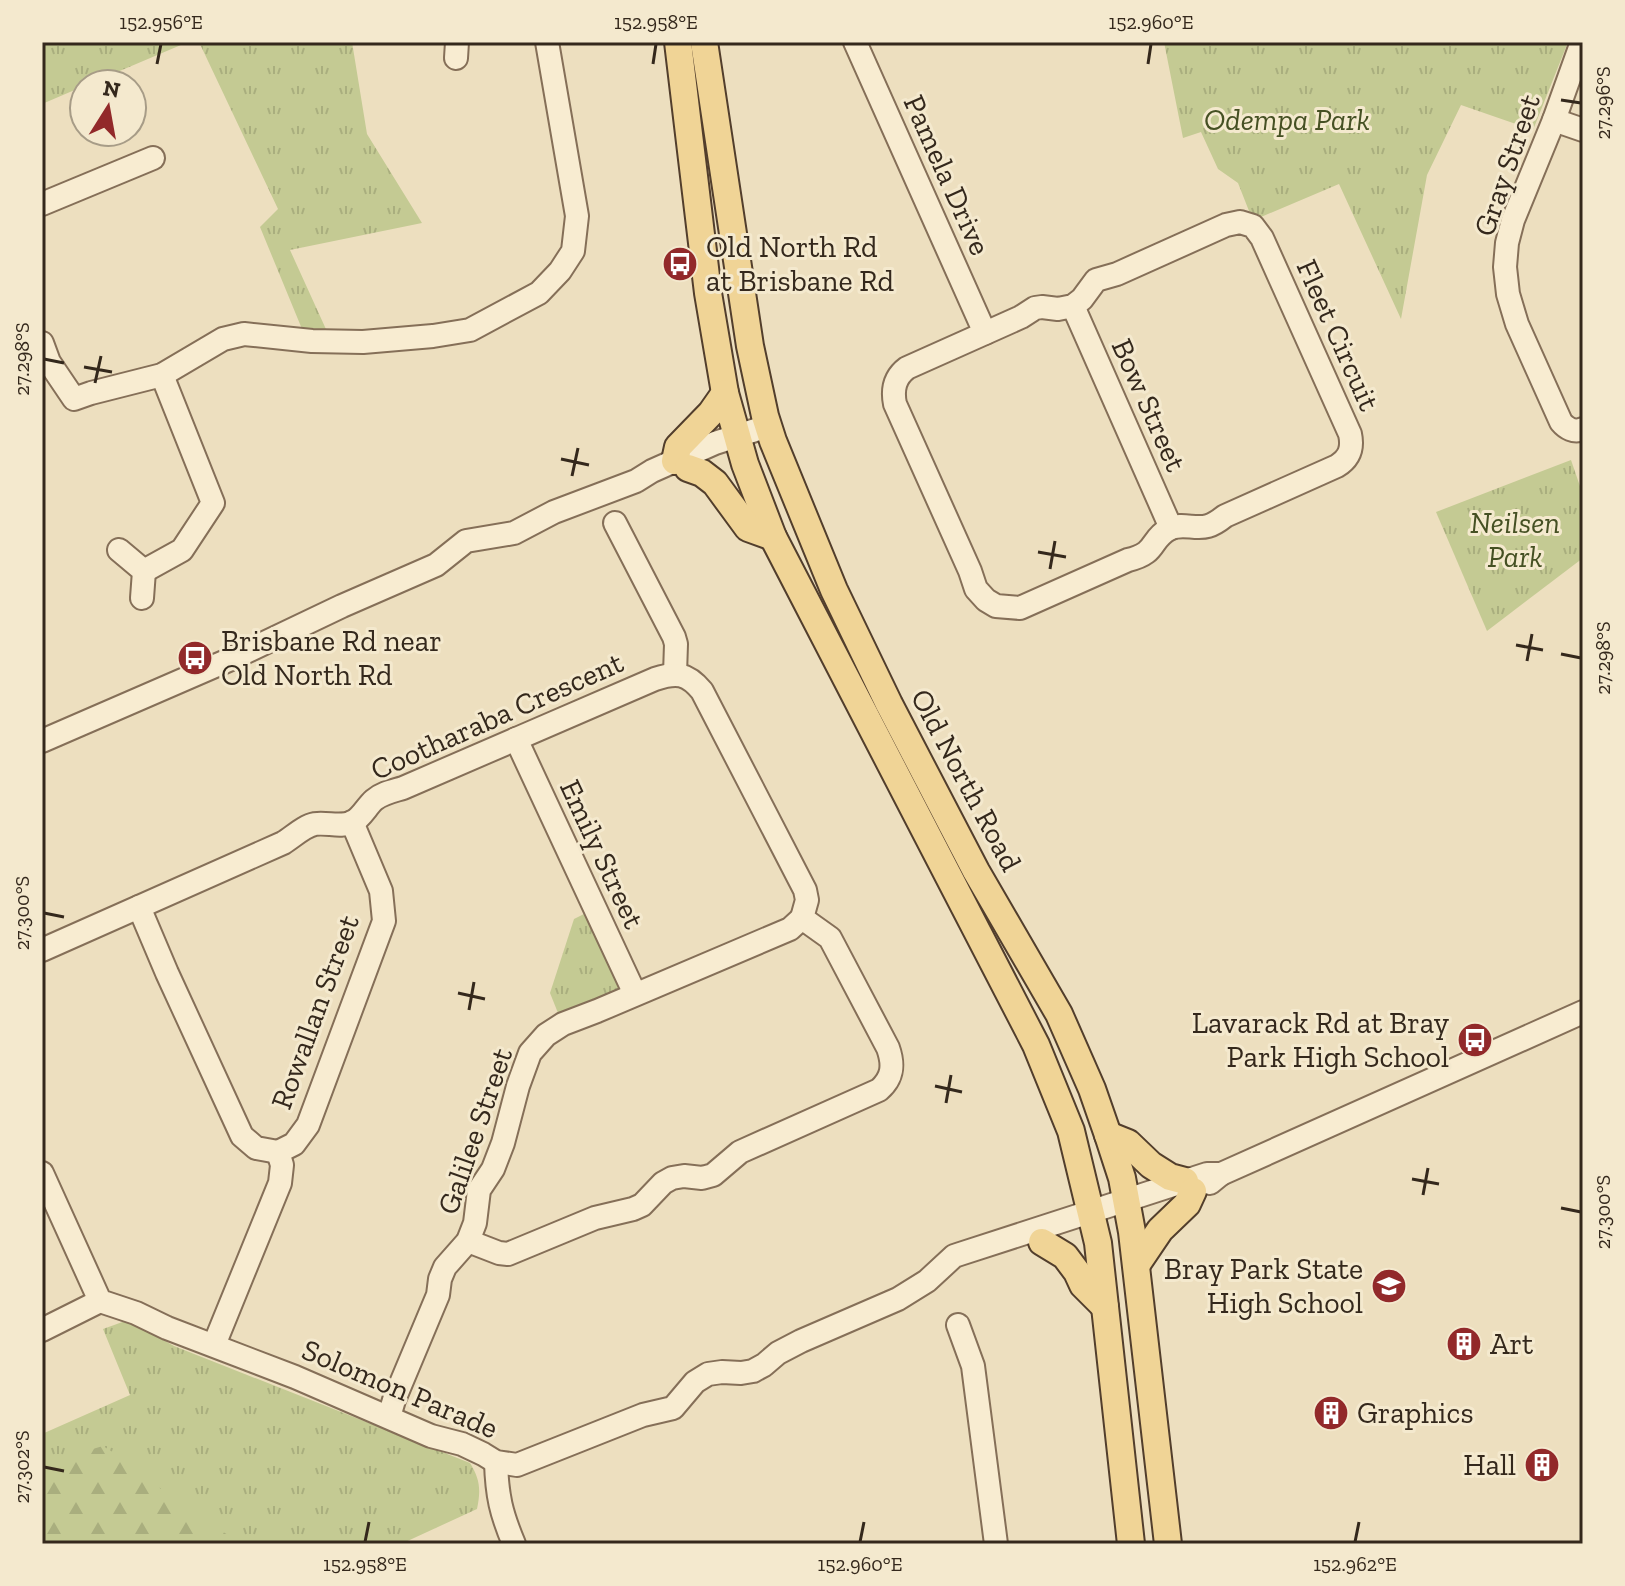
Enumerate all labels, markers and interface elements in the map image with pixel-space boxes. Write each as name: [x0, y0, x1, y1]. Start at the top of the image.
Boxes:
text: 152.956°E: [119, 10, 203, 34]
text: 152.958°E: [614, 10, 698, 34]
text: 152.960°E: [1109, 10, 1193, 34]
text: 27.296°S: [1591, 66, 1615, 140]
north arrow: [68, 68, 148, 148]
text: N: [101, 74, 123, 104]
street label: Pamela Drive: [896, 89, 998, 261]
street label: Gray Street: [1466, 89, 1548, 241]
park label: Odempa Park: [1204, 102, 1370, 138]
place label: Old North Rd at Brisbane Rd: [706, 229, 895, 299]
bus stop icon: Old North Rd at Brisbane Rd: [661, 245, 699, 283]
street label: Fleet Circuit: [1289, 254, 1387, 416]
text: 27.298°S: [10, 322, 34, 396]
street label: Bow Street: [1104, 333, 1194, 477]
park label: Neilsen Park: [1470, 505, 1560, 575]
text: 27.298°S: [1591, 621, 1615, 695]
place label: Brisbane Rd near Old North Rd: [221, 623, 442, 693]
bus stop icon: Brisbane Rd near Old North Rd: [176, 639, 214, 677]
street label: Cootharaba Crescent: [365, 644, 629, 788]
street label: Old North Road: [903, 683, 1029, 878]
street label: Emily Street: [552, 774, 652, 934]
text: 27.300°S: [10, 876, 34, 950]
street label: Rowallan Street: [263, 910, 367, 1114]
place label: Lavarack Rd at Bray Park High School: [1192, 1005, 1450, 1075]
bus stop icon: Lavarack Rd at Bray Park High School: [1456, 1021, 1494, 1059]
street label: Galilee Street: [430, 1043, 520, 1219]
text: 27.300°S: [1591, 1175, 1615, 1249]
place label: Bray Park State High School: [1164, 1251, 1363, 1321]
school or university icon: Bray Park State High School: [1370, 1267, 1408, 1305]
building icon: Art: [1445, 1325, 1483, 1363]
place label: Art: [1490, 1326, 1533, 1362]
street label: Solomon Parade: [297, 1332, 503, 1446]
building icon: Graphics: [1312, 1394, 1350, 1432]
place label: Graphics: [1357, 1395, 1474, 1431]
text: 27.302°S: [10, 1430, 34, 1504]
building icon: Hall: [1523, 1446, 1561, 1484]
place label: Hall: [1463, 1447, 1516, 1483]
text: 152.958°E: [323, 1552, 407, 1576]
text: 152.960°E: [818, 1552, 902, 1576]
text: 152.962°E: [1313, 1552, 1397, 1576]

